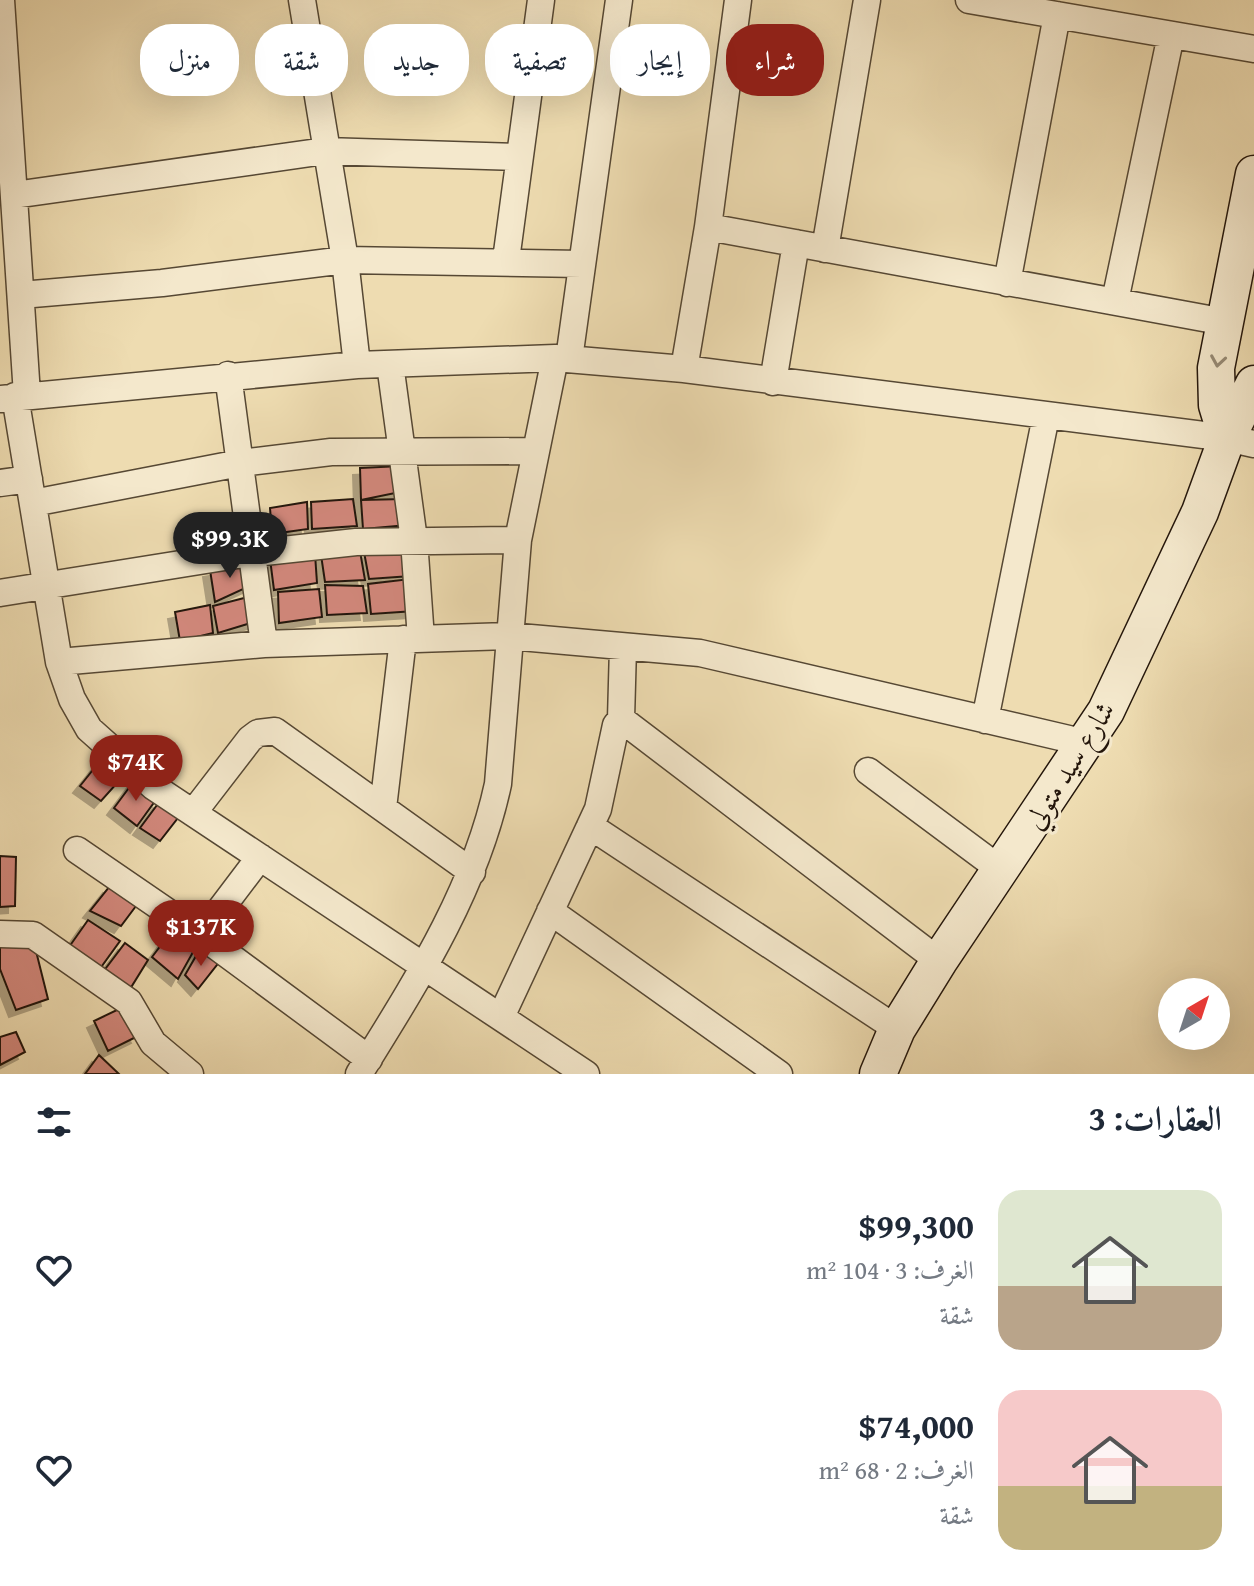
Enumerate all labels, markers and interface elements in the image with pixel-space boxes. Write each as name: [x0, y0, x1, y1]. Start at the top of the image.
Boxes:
chip: منزل: [140, 24, 239, 96]
chip: شقة: [255, 24, 348, 96]
chip: جديد: [364, 24, 469, 96]
chip: تصفية: [485, 24, 594, 96]
chip: إيجار: [610, 24, 710, 96]
chip: شراء: [726, 24, 824, 96]
one-way arrow: [1210, 354, 1227, 368]
pin: $99.3K: [165, 512, 295, 580]
text: $99.3K: [191, 518, 269, 557]
street label: شارع سيد متولي: [1013, 693, 1128, 839]
pin: $74K: [89, 735, 183, 803]
text: $74K: [108, 741, 164, 780]
pin: $137K: [145, 900, 257, 968]
text: $137K: [166, 906, 236, 945]
north arrow: [1158, 978, 1230, 1050]
map controls: [1158, 978, 1230, 1050]
text: العقارات: 3: [1088, 1093, 1222, 1142]
icon: filters: [32, 1100, 76, 1144]
text: $99,300: [859, 1201, 974, 1250]
icon: home: [1062, 1222, 1158, 1318]
icon: heart: [32, 1248, 76, 1292]
text: الغرف: 3 · 104 m²: [806, 1250, 974, 1289]
text: شقة: [940, 1295, 974, 1334]
text: $74,000: [859, 1401, 974, 1450]
icon: home: [1062, 1422, 1158, 1518]
icon: heart: [32, 1448, 76, 1492]
text: الغرف: 2 · 68 m²: [819, 1450, 974, 1489]
text: شقة: [940, 1495, 974, 1534]

